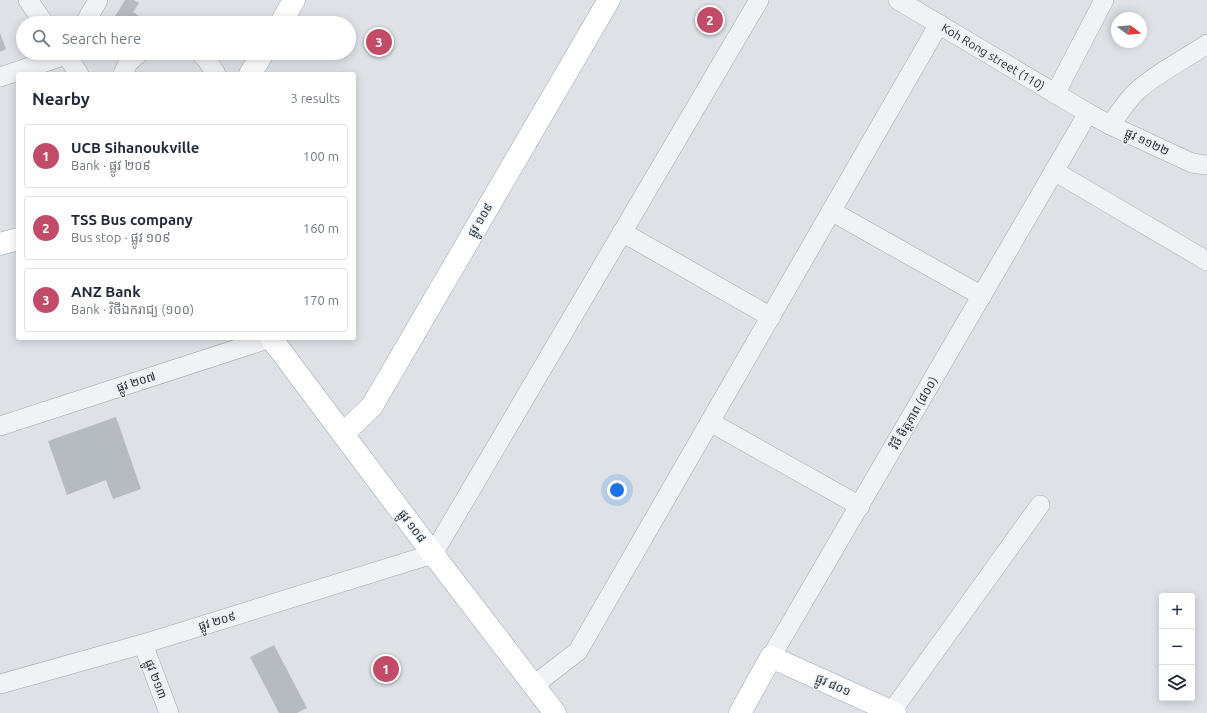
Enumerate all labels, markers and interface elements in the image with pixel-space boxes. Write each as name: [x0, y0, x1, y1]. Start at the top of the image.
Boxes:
pin: 2: [697, 5, 723, 35]
north arrow: [1111, 12, 1147, 48]
search box: [16, 16, 356, 60]
street label: Koh Rong street (110): [939, 21, 1047, 93]
icon: search: [30, 27, 52, 49]
pin: 3: [366, 27, 392, 57]
text: Search here: [62, 30, 141, 47]
text: Nearby: [32, 89, 90, 108]
text: 3 results: [290, 91, 340, 105]
street label: ផ្លូវ ១១២២: [1121, 126, 1172, 162]
text: UCB Sihanoukville: [71, 139, 199, 156]
text: 1: [42, 149, 50, 163]
text: 100 m: [303, 149, 339, 163]
text: Bank · ផ្លូវ ២០៩: [71, 158, 151, 172]
street label: ផ្លូវ ១០៩: [465, 200, 498, 241]
text: TSS Bus company: [71, 211, 193, 228]
text: 2: [42, 221, 50, 235]
text: 160 m: [303, 221, 339, 235]
text: Bus stop · ផ្លូវ ១០៩: [71, 230, 171, 244]
text: ANZ Bank: [71, 283, 141, 300]
text: 3: [42, 293, 50, 307]
text: 170 m: [303, 293, 339, 307]
text: Bank · វិថីឯករាជ្យ (១០០): [71, 302, 194, 316]
street label: ផ្លូវ ២០៧: [115, 369, 158, 398]
street label: វិថី មិត្តភាព (៨០០): [887, 374, 941, 452]
your location: [607, 480, 627, 500]
street label: ផ្លូវ ១០៨: [392, 507, 429, 547]
map controls: [1159, 593, 1195, 701]
button: +: [1159, 593, 1195, 629]
street label: ផ្លូវ ២០៩: [197, 609, 239, 637]
button: −: [1159, 629, 1195, 665]
pin: 1: [373, 654, 399, 684]
street label: ផ្លូវ ២១៣: [139, 657, 170, 702]
button: layers: [1159, 665, 1195, 701]
street label: ផ្លូវ ៨០១: [812, 671, 853, 702]

